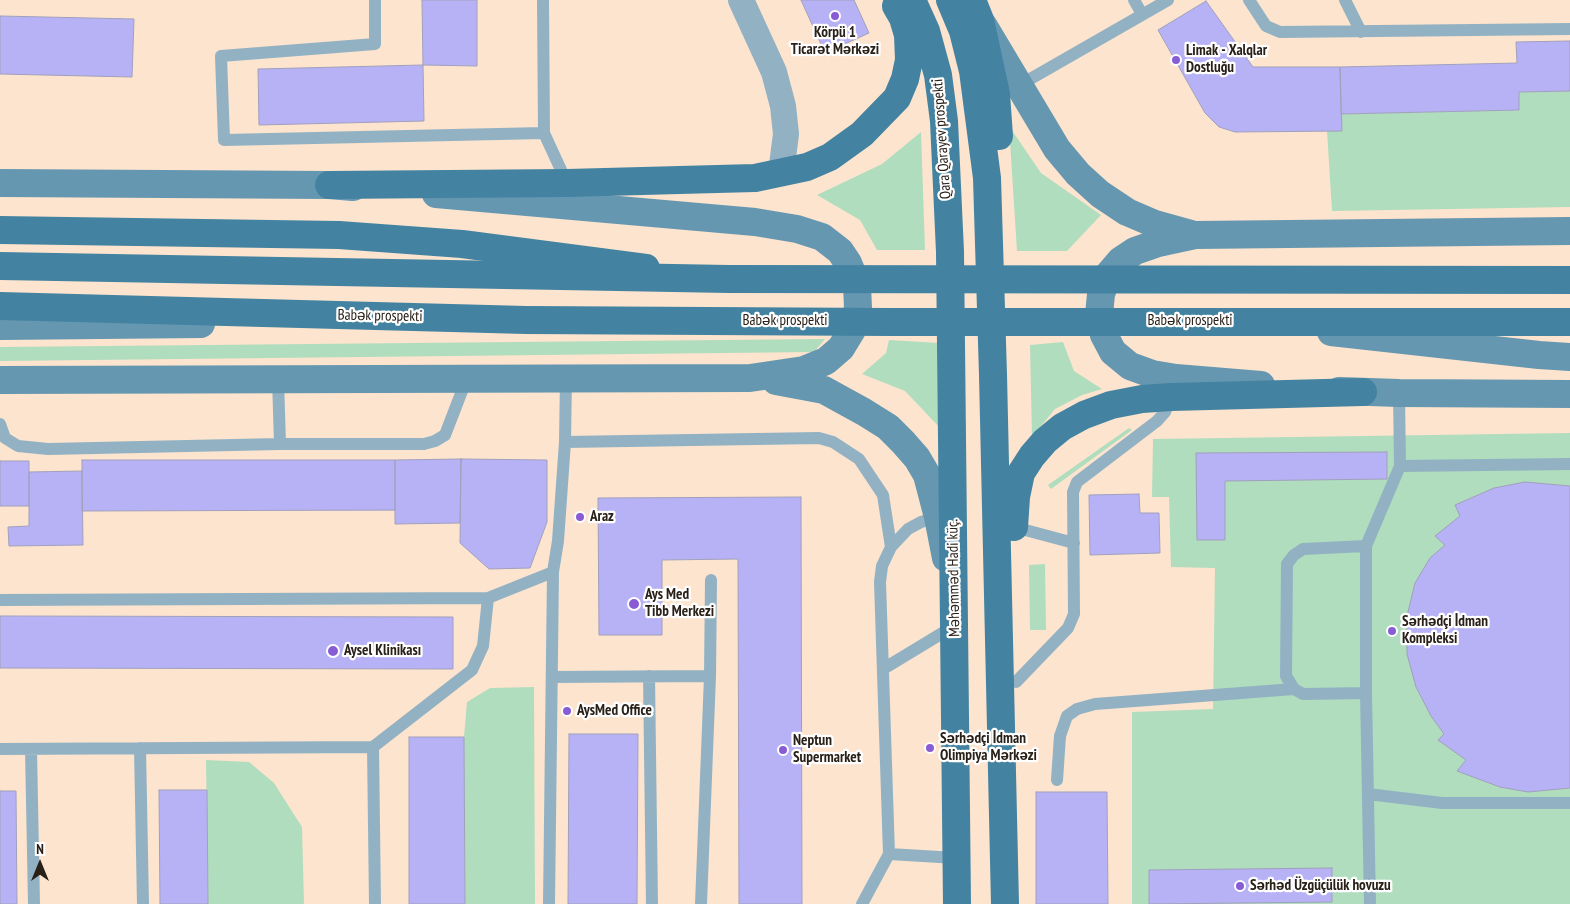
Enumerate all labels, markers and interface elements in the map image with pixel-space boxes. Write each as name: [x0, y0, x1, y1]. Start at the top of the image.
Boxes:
marker: Körpü 1 Ticarət Mərkəzi: [829, 10, 841, 22]
place label: Körpü 1 Ticarət Mərkəzi: [791, 24, 879, 59]
place label: Limak - Xalqlar Dostluğu: [1186, 42, 1267, 77]
marker: Limak - Xalqlar Dostluğu: [1170, 54, 1182, 66]
street label: Qara Qarayev prospekti: [929, 78, 955, 200]
street label: Babək prospekti: [337, 306, 423, 326]
street label: Babək prospekti: [742, 312, 828, 330]
street label: Babək prospekti: [1147, 312, 1233, 330]
place label: Araz: [590, 508, 614, 526]
marker: Araz: [574, 511, 586, 523]
street label: Məhəmməd Hadi küç.: [944, 519, 964, 637]
place label: Ays Med Tibb Merkezi: [645, 586, 714, 621]
marker: Ays Med Tibb Merkezi: [627, 597, 641, 611]
place label: Sərhədçi İdman Kompleksi: [1402, 613, 1488, 648]
marker: Sərhədçi İdman Kompleksi: [1386, 625, 1398, 637]
place label: Aysel Klinikası: [344, 642, 421, 660]
marker: Aysel Klinikası: [326, 644, 340, 658]
place label: AysMed Office: [577, 702, 652, 720]
marker: AysMed Office: [561, 705, 573, 717]
place label: Sərhədçi İdman Olimpiya Mərkəzi: [940, 730, 1037, 765]
place label: Neptun Supermarket: [793, 732, 861, 767]
marker: Sərhədçi İdman Olimpiya Mərkəzi: [924, 742, 936, 754]
marker: Neptun Supermarket: [777, 744, 789, 756]
north arrow: [15, 839, 65, 889]
text: N: [36, 840, 44, 858]
place label: Sərhəd Üzgüçülük hovuzu: [1250, 877, 1391, 895]
marker: Sərhəd Üzgüçülük hovuzu: [1234, 880, 1246, 892]

